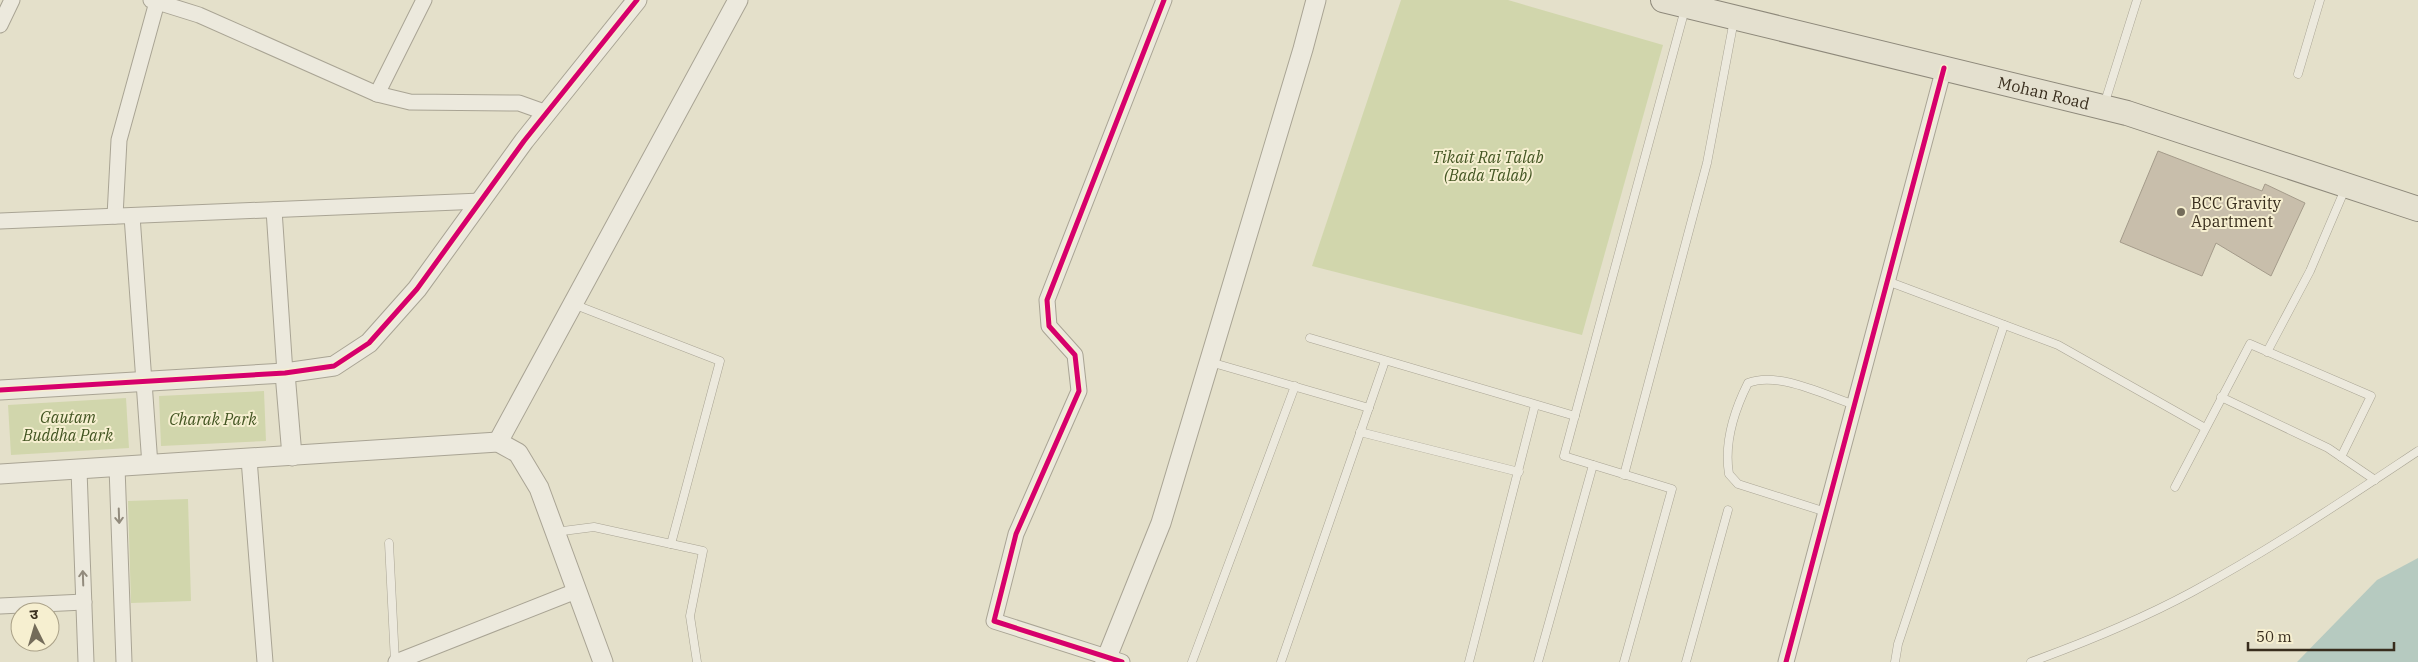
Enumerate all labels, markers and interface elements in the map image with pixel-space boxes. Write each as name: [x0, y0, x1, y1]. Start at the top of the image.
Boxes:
street label: Mohan Road: [1996, 72, 2092, 114]
park label: Tikait Rai Talab (Bada Talab): [1432, 147, 1544, 185]
place label: BCC Gravity Apartment: [2191, 193, 2281, 231]
marker: BCC Gravity Apartment: [2175, 206, 2187, 218]
park label: Gautam Buddha Park: [22, 407, 114, 445]
park label: Charak Park: [169, 409, 257, 429]
one-way arrow: [114, 508, 124, 524]
one-way arrow: [79, 571, 88, 587]
north arrow: [10, 602, 60, 652]
text: उ: [29, 605, 40, 623]
scale bar: [2248, 620, 2394, 652]
text: 50 m: [2256, 627, 2292, 646]

